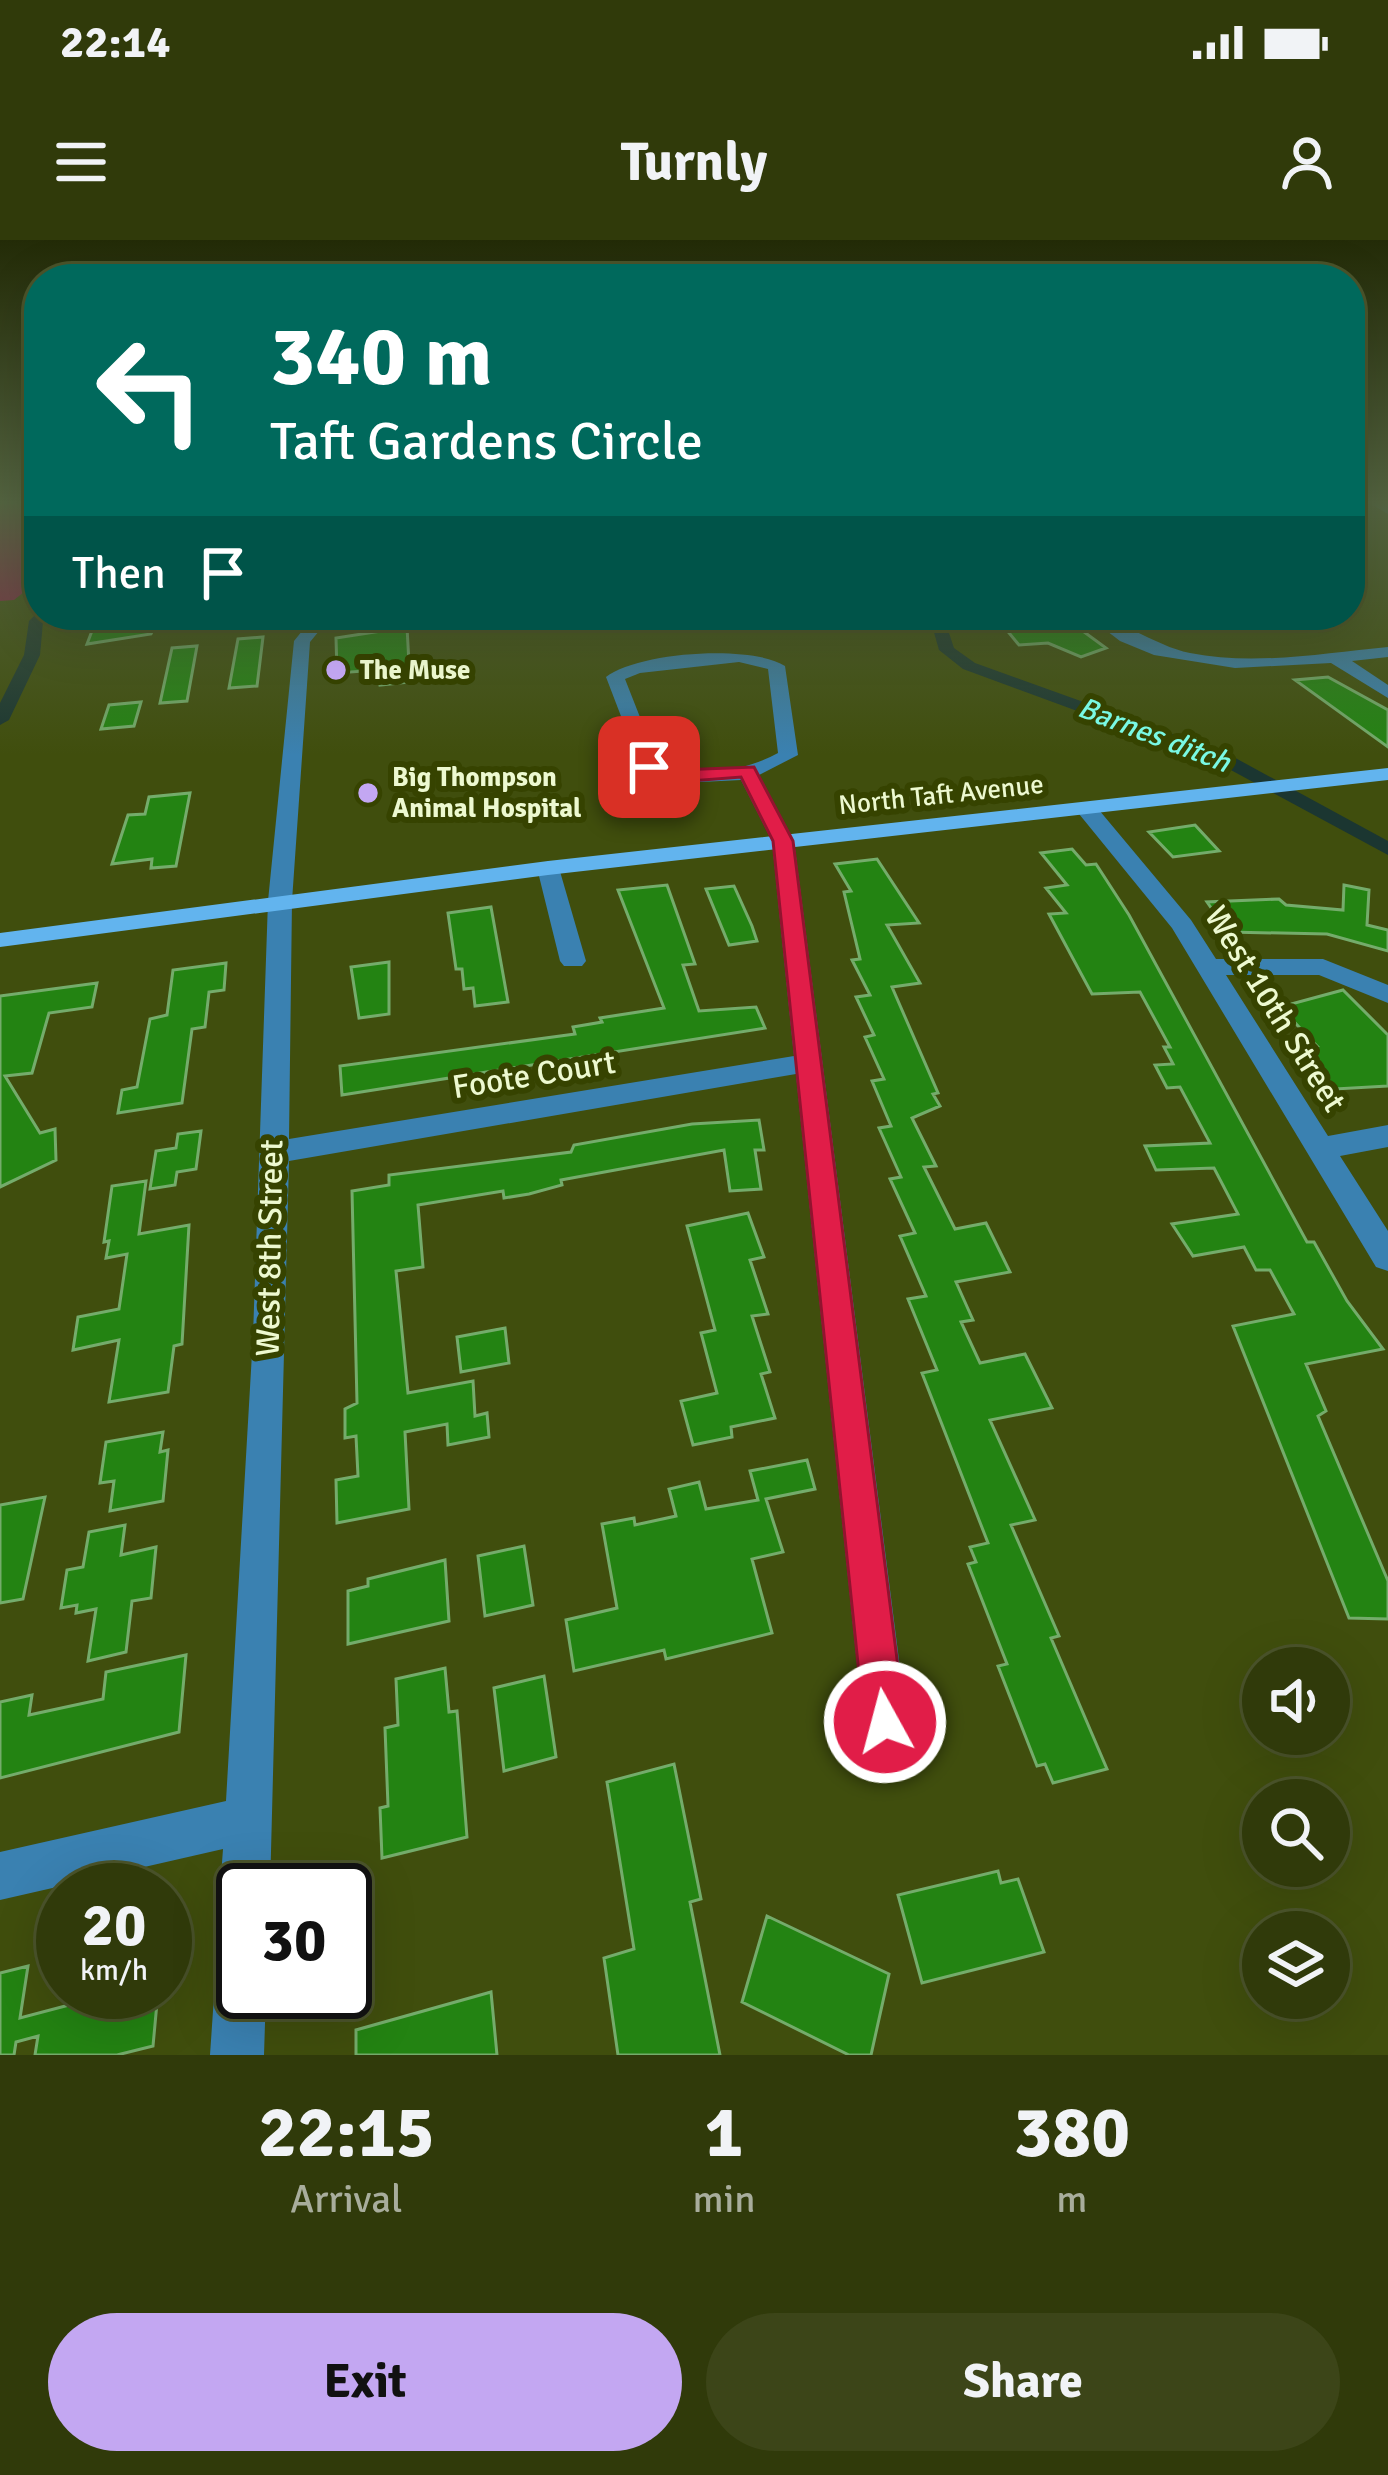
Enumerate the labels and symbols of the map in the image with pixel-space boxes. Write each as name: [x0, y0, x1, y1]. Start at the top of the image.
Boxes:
place label: The Muse: [360, 654, 470, 687]
marker: The Muse: [323, 657, 349, 683]
water label: Barnes ditch: [1073, 689, 1236, 781]
pin: [598, 716, 700, 818]
place label: Big Thompson Animal Hospital: [392, 761, 582, 825]
street label: North Taft Avenue: [837, 768, 1045, 822]
marker: Big Thompson Animal Hospital: [355, 780, 381, 806]
street label: West 10th Street: [1195, 899, 1355, 1119]
street label: Foote Court: [450, 1042, 618, 1108]
street label: West 8th Street: [248, 1139, 292, 1357]
position arrow: [822, 1659, 948, 1785]
speed limit sign: 30: [216, 1863, 372, 2019]

